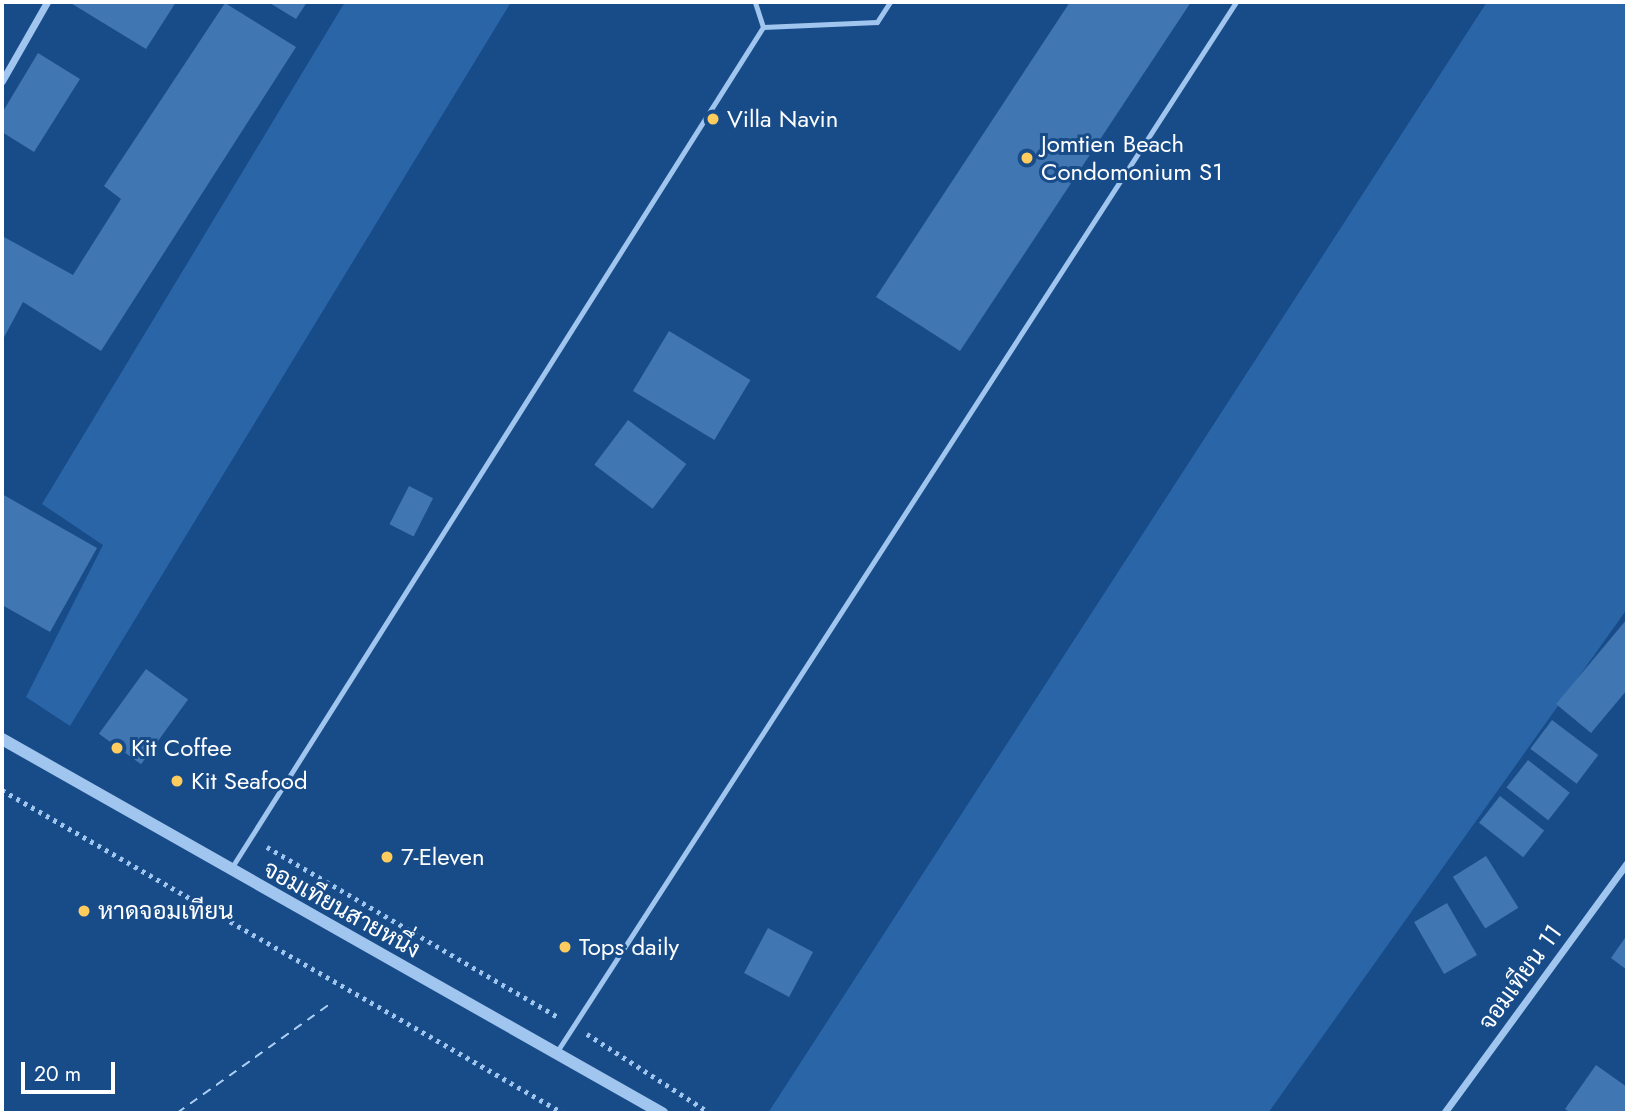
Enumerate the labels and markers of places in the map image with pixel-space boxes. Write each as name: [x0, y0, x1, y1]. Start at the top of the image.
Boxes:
place label: Villa Navin: [727, 105, 838, 133]
marker: Villa Navin: [705, 111, 721, 127]
place label: Jomtien Beach Condomonium S1: [1041, 130, 1223, 186]
marker: Jomtien Beach Condomonium S1: [1019, 150, 1035, 166]
place label: Kit Coffee: [131, 734, 232, 762]
marker: Kit Coffee: [109, 740, 125, 756]
place label: Kit Seafood: [191, 767, 308, 795]
marker: Kit Seafood: [169, 773, 185, 789]
place label: 7-Eleven: [401, 843, 485, 871]
marker: 7-Eleven: [379, 849, 395, 865]
place label: หาดจอมเทียน: [98, 897, 234, 925]
marker: หาดจอมเทียน: [76, 903, 92, 919]
place label: Tops daily: [579, 933, 679, 961]
marker: Tops daily: [557, 939, 573, 955]

